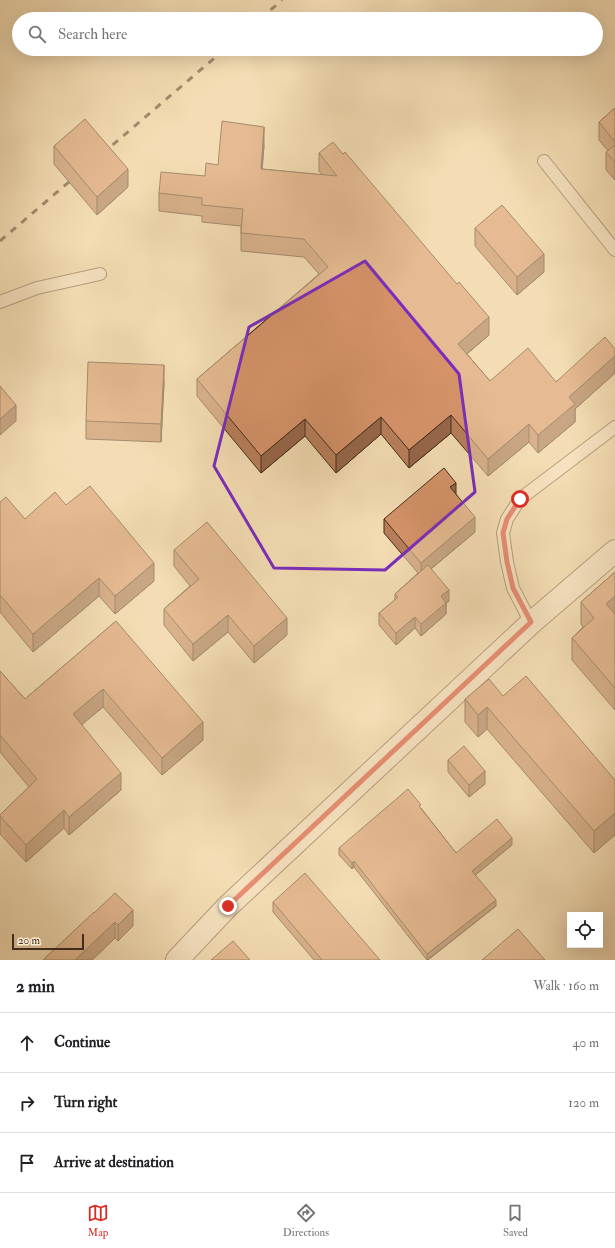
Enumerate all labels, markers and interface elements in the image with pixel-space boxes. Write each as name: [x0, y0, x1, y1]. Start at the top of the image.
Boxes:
search box: [12, 12, 603, 56]
icon: search: [26, 23, 48, 45]
text: Search here: [58, 25, 127, 44]
route start: [511, 490, 529, 508]
route end: [219, 897, 237, 915]
map controls: [567, 912, 603, 948]
button: locate: [567, 912, 603, 948]
scale bar: [12, 932, 84, 951]
text: 20 m: [18, 934, 40, 947]
text: 2 min: [16, 976, 55, 997]
text: Walk · 160 m: [533, 978, 599, 994]
icon: ahead: [16, 1032, 38, 1054]
text: Continue: [54, 1033, 110, 1052]
text: 40 m: [573, 1035, 599, 1051]
icon: right: [16, 1092, 38, 1114]
text: Turn right: [54, 1093, 117, 1112]
text: 120 m: [568, 1095, 599, 1111]
icon: arrive: [16, 1152, 38, 1174]
text: Arrive at destination: [54, 1153, 174, 1172]
tab: Map: [87, 1202, 109, 1239]
tab: Directions: [283, 1202, 329, 1239]
tab: Saved: [503, 1202, 528, 1239]

